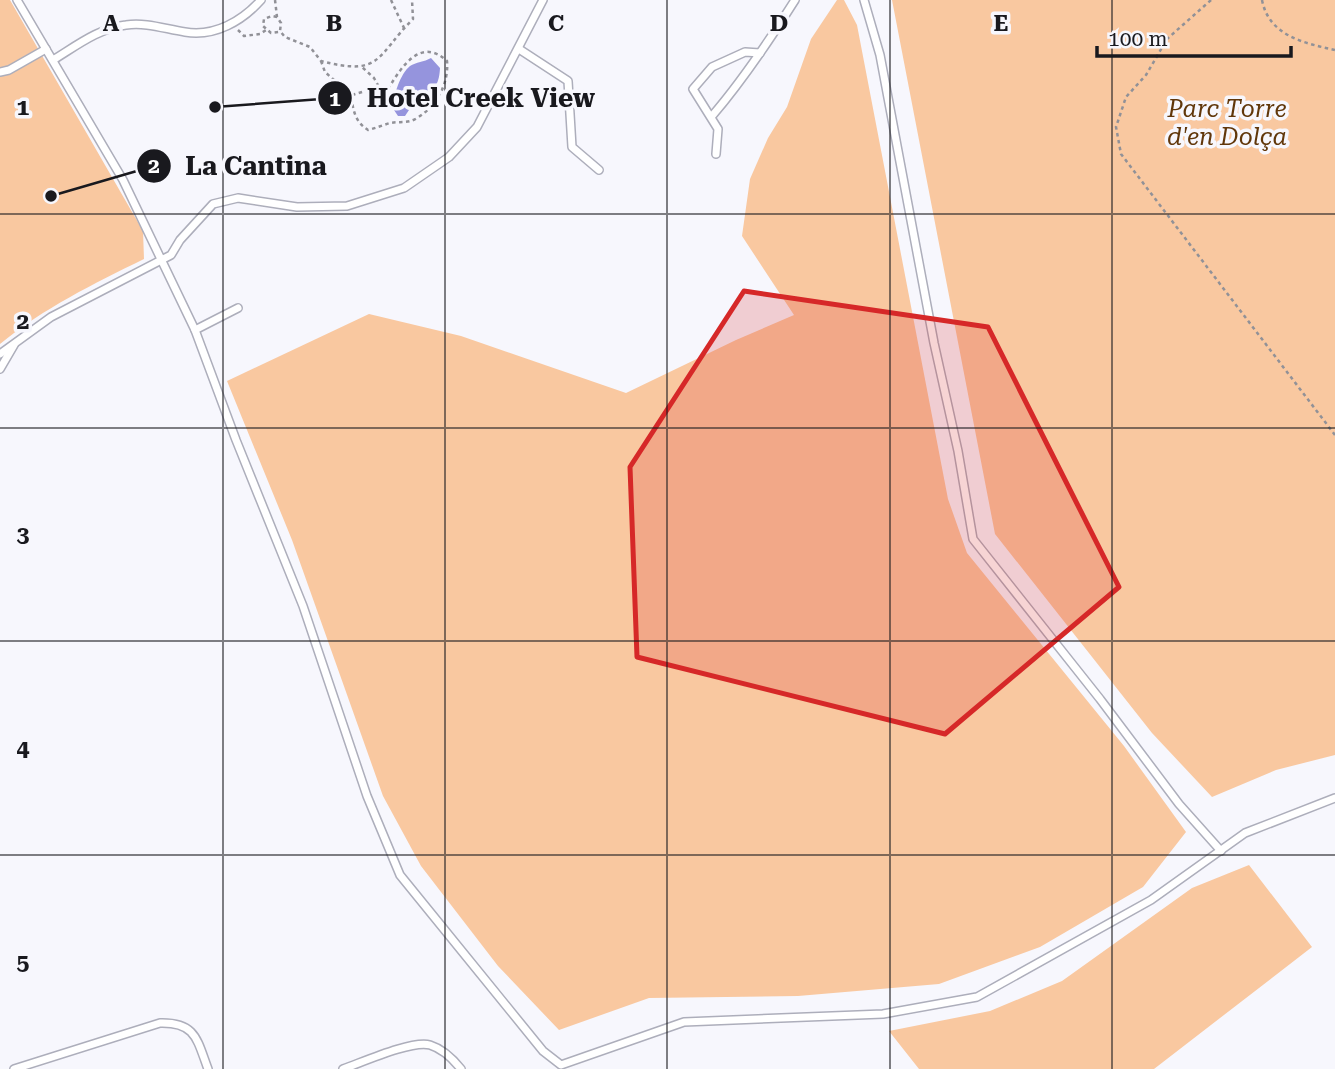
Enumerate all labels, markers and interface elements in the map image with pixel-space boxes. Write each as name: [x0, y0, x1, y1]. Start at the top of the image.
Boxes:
text: A: [103, 10, 120, 37]
text: B: [326, 10, 342, 37]
text: C: [548, 10, 564, 37]
text: D: [770, 10, 788, 37]
text: E: [994, 10, 1008, 37]
scale bar: [1097, 14, 1291, 58]
text: 100 m: [1108, 27, 1168, 51]
callout: Hotel Creek View: [318, 75, 609, 122]
text: Hotel Creek View: [367, 83, 596, 113]
text: 1: [329, 87, 341, 111]
text: 1: [17, 94, 30, 121]
park label: Parc Torre d'en Dolça: [1166, 95, 1287, 151]
callout: La Cantina: [136, 142, 341, 189]
text: La Cantina: [185, 151, 327, 181]
text: 2: [148, 154, 160, 178]
text: 2: [17, 308, 29, 335]
text: 3: [17, 521, 30, 548]
text: 4: [17, 735, 30, 762]
text: 5: [17, 949, 30, 976]

